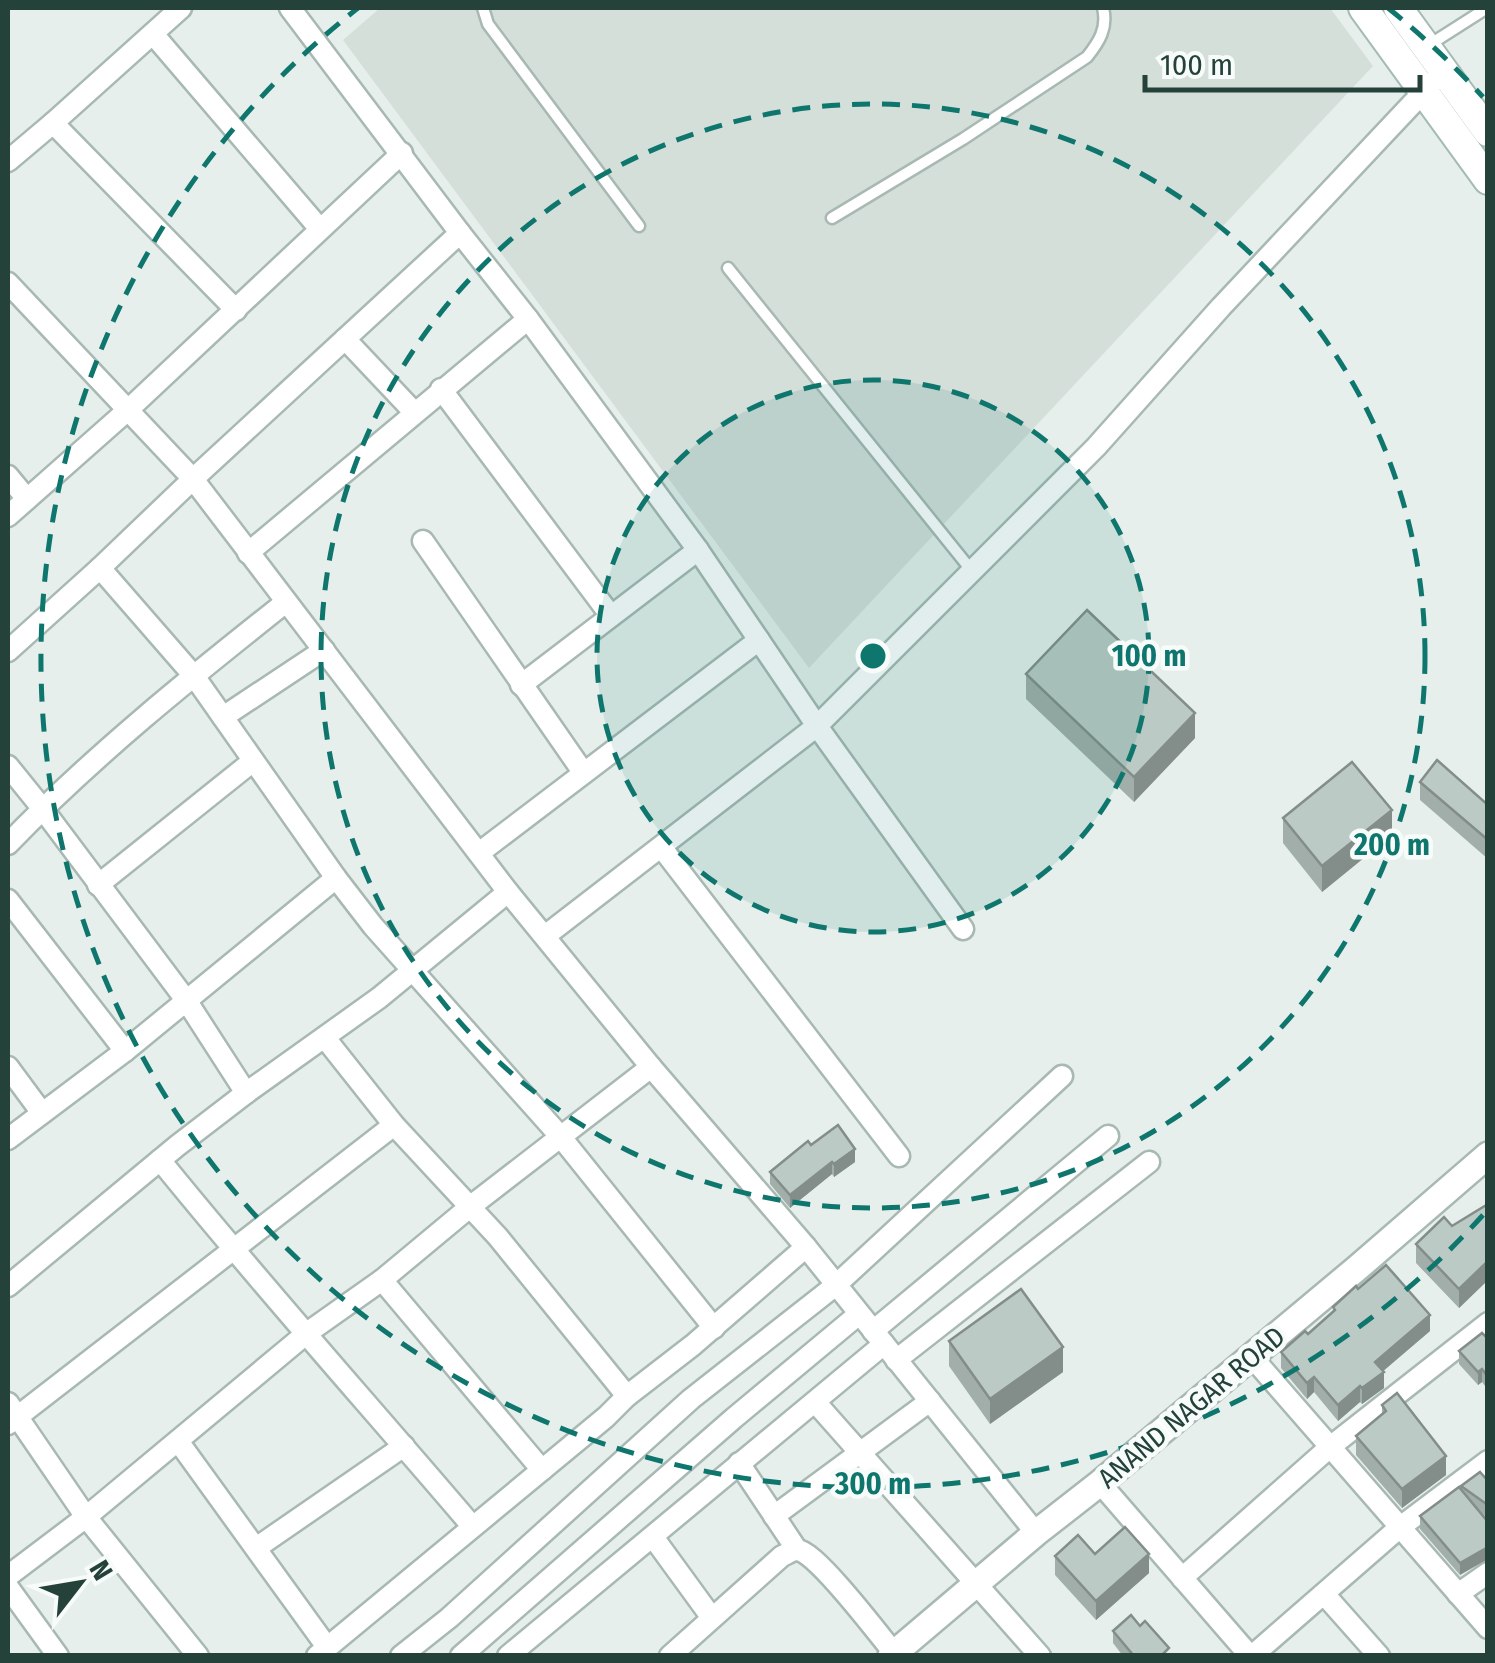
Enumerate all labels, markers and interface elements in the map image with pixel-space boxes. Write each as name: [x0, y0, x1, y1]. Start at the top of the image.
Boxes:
scale bar: [1145, 30, 1420, 92]
text: 100 m: [1160, 47, 1233, 83]
centre of rings: [855, 638, 891, 674]
text: 100 m: [1112, 638, 1186, 674]
text: 200 m: [1353, 827, 1430, 863]
street label: ANAND NAGAR ROAD: [1091, 1320, 1291, 1495]
text: 300 m: [834, 1466, 911, 1502]
north arrow: [30, 1533, 130, 1633]
text: N: [83, 1555, 119, 1586]

